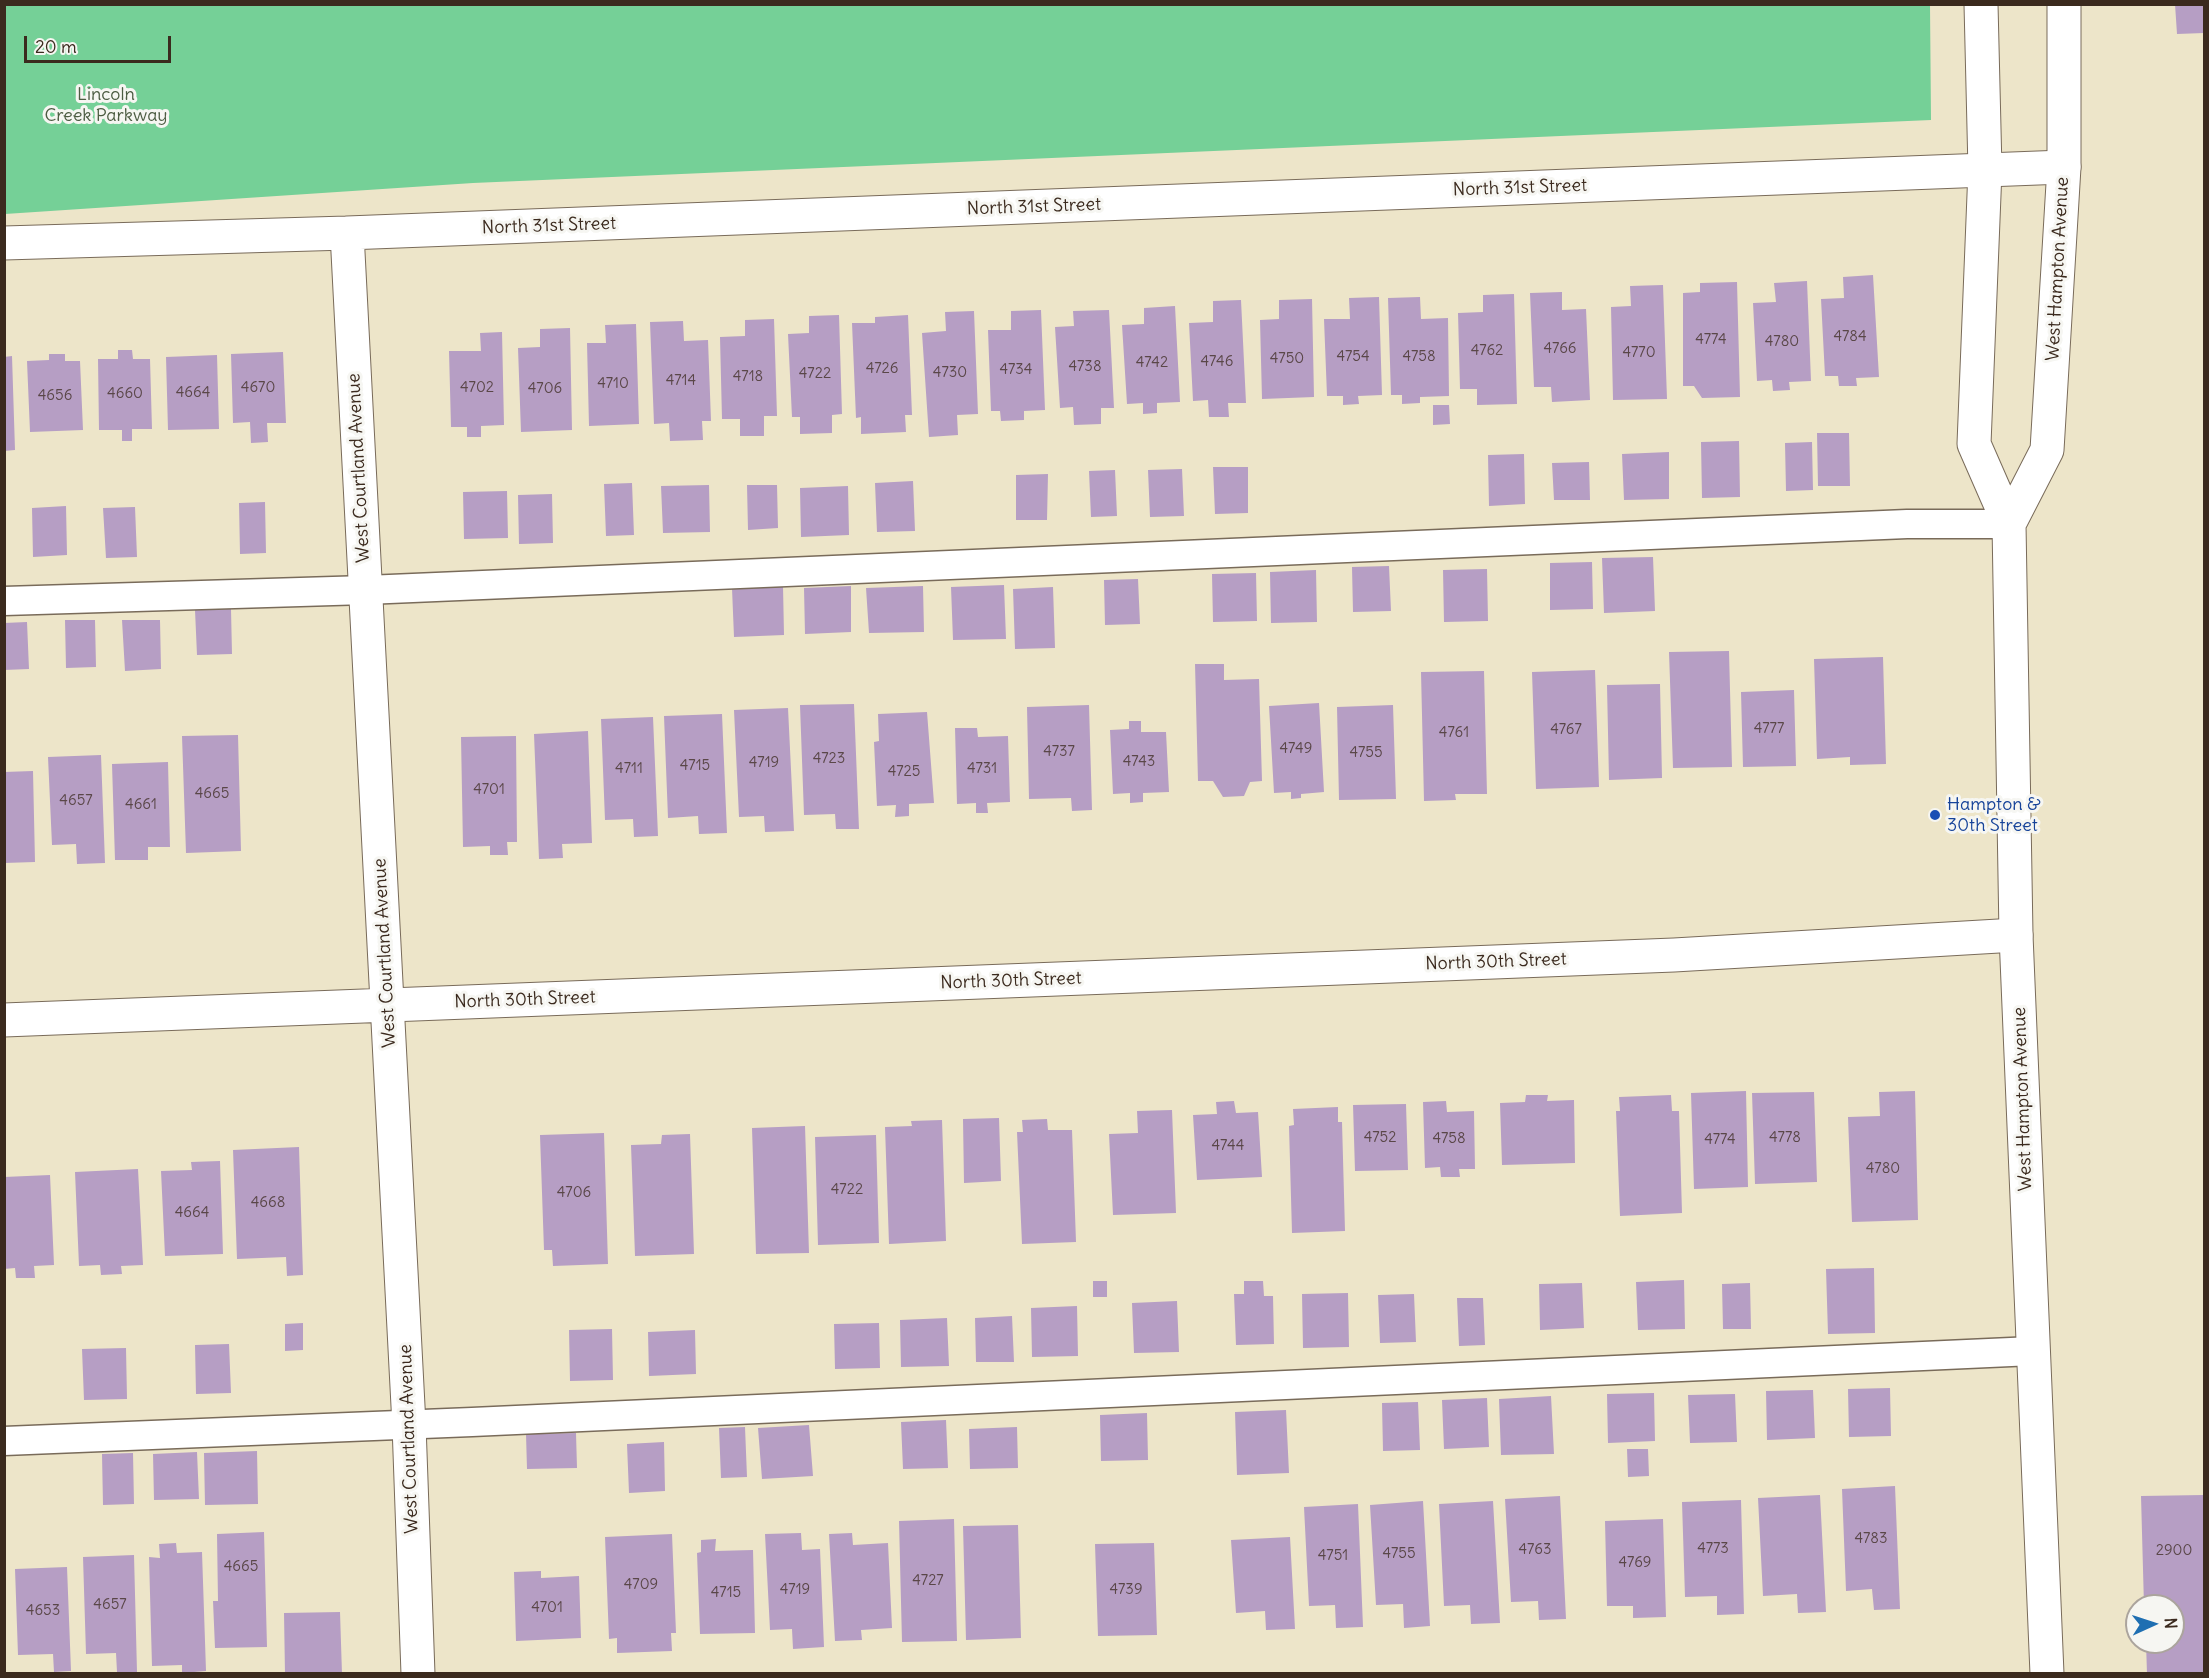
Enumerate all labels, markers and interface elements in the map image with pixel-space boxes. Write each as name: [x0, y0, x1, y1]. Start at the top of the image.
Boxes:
scale bar: [27, 24, 174, 62]
text: 20 m: [35, 35, 77, 58]
park label: Lincoln Creek Parkway: [44, 84, 168, 127]
street label: North 31st Street: [1453, 175, 1587, 201]
street label: West Hampton Avenue: [2042, 176, 2074, 362]
street label: North 31st Street: [967, 194, 1101, 220]
street label: North 31st Street: [482, 213, 616, 239]
house number: 4784: [1833, 328, 1867, 346]
house number: 4774: [1695, 331, 1727, 349]
house number: 4780: [1765, 333, 1799, 351]
house number: 4766: [1544, 340, 1576, 358]
house number: 4762: [1471, 342, 1503, 360]
house number: 4770: [1622, 344, 1656, 362]
house number: 4754: [1336, 348, 1370, 366]
house number: 4758: [1402, 348, 1436, 366]
house number: 4750: [1270, 350, 1304, 368]
house number: 4746: [1201, 353, 1233, 371]
house number: 4742: [1136, 354, 1168, 372]
house number: 4738: [1068, 358, 1102, 376]
house number: 4726: [866, 360, 898, 378]
house number: 4734: [999, 361, 1033, 379]
house number: 4730: [933, 364, 967, 382]
house number: 4722: [799, 365, 831, 383]
house number: 4718: [733, 368, 763, 386]
house number: 4714: [666, 372, 696, 390]
street label: West Courtland Avenue: [343, 373, 375, 563]
house number: 4710: [597, 375, 629, 393]
house number: 4670: [241, 379, 275, 397]
house number: 4702: [460, 379, 494, 397]
house number: 4706: [528, 380, 562, 398]
house number: 4664: [176, 384, 210, 402]
house number: 4660: [107, 385, 143, 403]
house number: 4656: [38, 387, 72, 405]
house number: 4777: [1754, 720, 1784, 738]
house number: 4767: [1550, 721, 1582, 739]
house number: 4761: [1439, 724, 1469, 742]
house number: 4749: [1280, 740, 1312, 758]
house number: 4737: [1043, 743, 1075, 761]
house number: 4755: [1349, 744, 1383, 762]
house number: 4723: [813, 750, 845, 768]
house number: 4743: [1123, 753, 1155, 771]
house number: 4719: [749, 754, 779, 772]
house number: 4715: [680, 757, 710, 775]
house number: 4711: [615, 760, 643, 778]
house number: 4731: [967, 760, 997, 778]
house number: 4725: [888, 763, 920, 781]
house number: 4701: [473, 781, 505, 799]
house number: 4665: [195, 785, 229, 803]
house number: 4657: [59, 792, 93, 810]
place label: Hampton & 30th Street: [1947, 794, 2041, 836]
house number: 4661: [125, 796, 157, 814]
marker: Hampton & 30th Street: [1928, 808, 1942, 822]
street label: West Courtland Avenue: [369, 858, 401, 1048]
street label: North 30th Street: [1425, 949, 1567, 975]
street label: North 30th Street: [940, 968, 1082, 994]
street label: North 30th Street: [454, 987, 596, 1013]
street label: West Hampton Avenue: [2009, 1007, 2037, 1191]
house number: 4752: [1364, 1129, 1396, 1147]
house number: 4778: [1769, 1129, 1801, 1147]
house number: 4758: [1432, 1130, 1466, 1148]
house number: 4774: [1704, 1131, 1736, 1149]
house number: 4744: [1212, 1137, 1244, 1155]
house number: 4780: [1866, 1160, 1900, 1178]
house number: 4722: [831, 1181, 863, 1199]
house number: 4706: [557, 1184, 591, 1202]
house number: 4668: [251, 1194, 285, 1212]
house number: 4664: [175, 1204, 209, 1222]
street label: West Courtland Avenue: [395, 1344, 423, 1534]
house number: 4783: [1854, 1530, 1888, 1548]
house number: 4773: [1697, 1540, 1729, 1558]
house number: 4763: [1519, 1541, 1551, 1559]
house number: 2900: [2156, 1542, 2192, 1560]
house number: 4755: [1382, 1545, 1416, 1563]
house number: 4751: [1318, 1547, 1348, 1565]
house number: 4769: [1619, 1554, 1651, 1572]
house number: 4665: [224, 1558, 258, 1576]
house number: 4727: [912, 1572, 944, 1590]
house number: 4709: [624, 1576, 658, 1594]
house number: 4719: [780, 1581, 810, 1599]
house number: 4739: [1109, 1581, 1143, 1599]
house number: 4715: [711, 1584, 741, 1602]
north arrow: [2125, 1594, 2185, 1654]
house number: 4657: [93, 1596, 127, 1614]
house number: 4701: [531, 1599, 563, 1617]
house number: 4653: [26, 1602, 60, 1620]
text: N: [2161, 1617, 2181, 1629]

